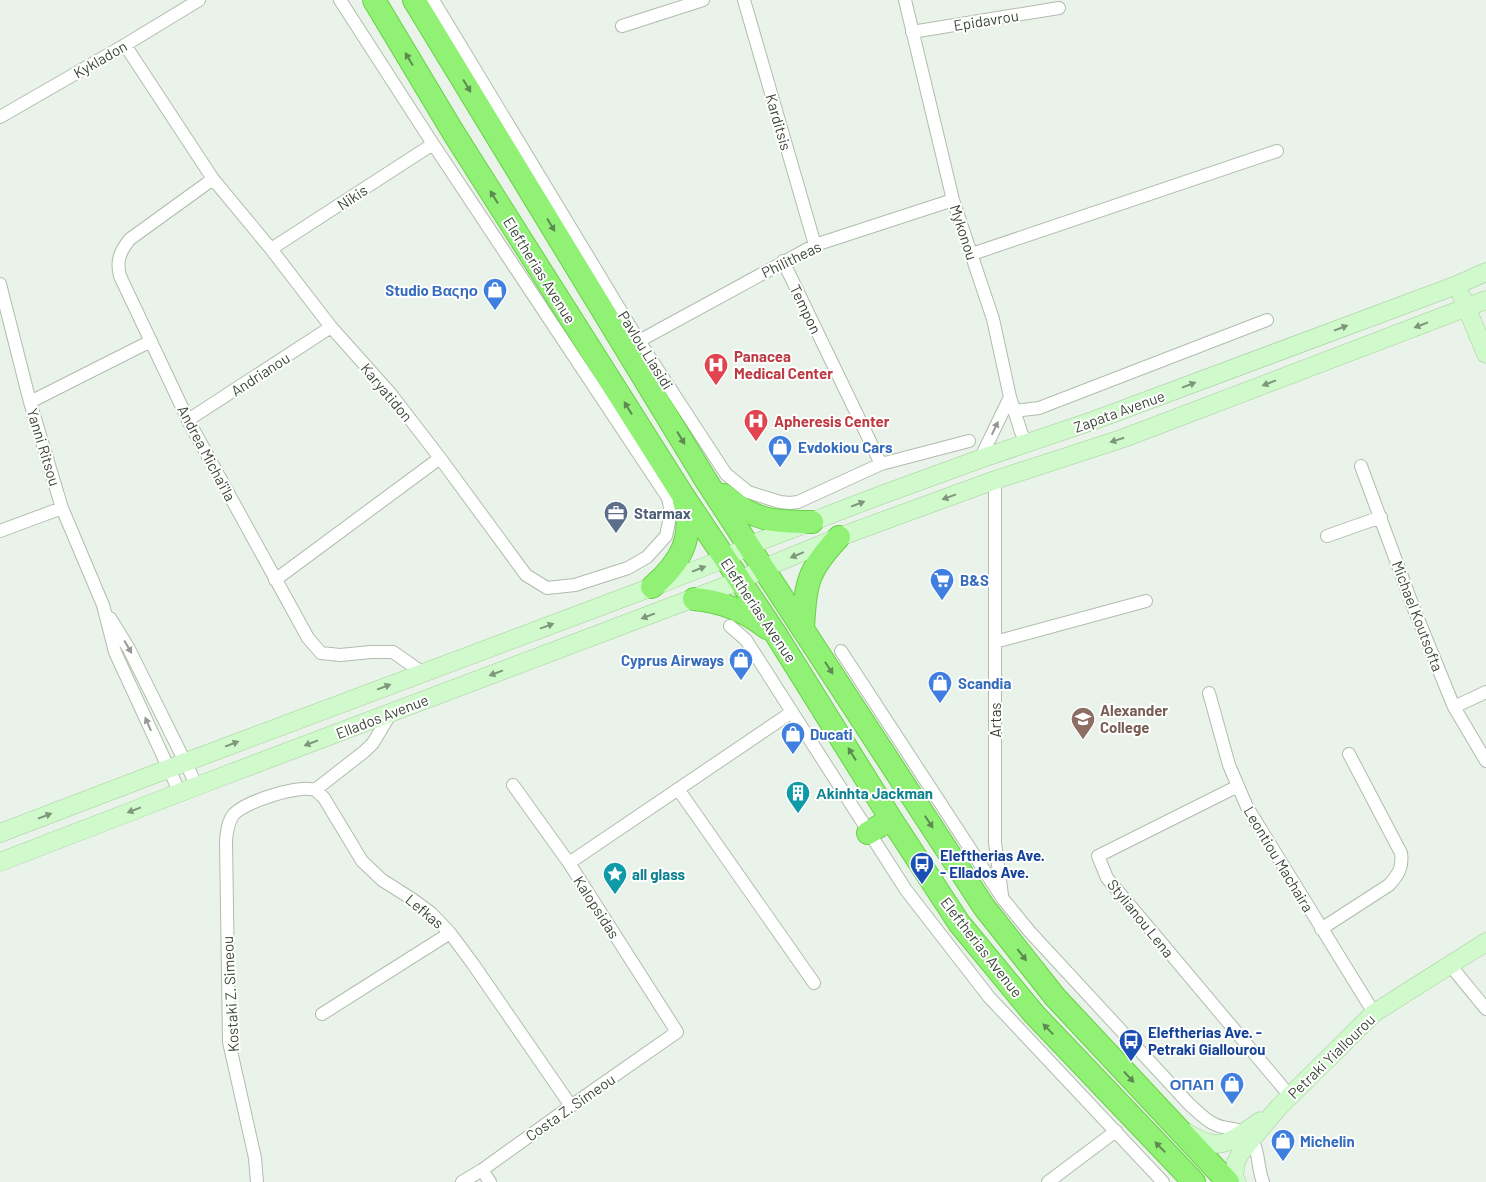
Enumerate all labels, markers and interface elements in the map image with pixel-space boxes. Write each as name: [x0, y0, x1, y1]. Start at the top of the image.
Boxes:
street label: Epidavrou: [952, 6, 1020, 34]
street label: Kykladon: [70, 36, 130, 82]
one-way arrow: [405, 52, 414, 65]
one-way arrow: [462, 80, 471, 93]
street label: Karditsis: [762, 92, 796, 152]
street label: Nikis: [333, 181, 371, 213]
one-way arrow: [489, 191, 499, 204]
street label: Mykonou: [947, 202, 981, 262]
street label: Eleftherias Avenue: [500, 213, 580, 327]
one-way arrow: [547, 219, 556, 232]
street label: Philitheas: [758, 237, 824, 281]
shop icon: Studio Βαςηο: [482, 277, 508, 311]
place label: Studio Βαςηο: [385, 281, 478, 299]
street label: Tempon: [786, 282, 826, 336]
street label: Pavlou Liasidi: [615, 307, 677, 393]
one-way arrow: [1413, 321, 1428, 329]
one-way arrow: [1334, 324, 1348, 332]
place label: Panacea Medical Center: [734, 347, 833, 382]
street label: Andrianou: [227, 348, 293, 400]
hospital icon: Panacea Medical Center: [703, 352, 729, 386]
street label: Karyatidon: [357, 359, 417, 425]
one-way arrow: [1262, 380, 1277, 387]
one-way arrow: [1182, 381, 1196, 389]
street label: Zapata Avenue: [1071, 386, 1167, 436]
street label: Andrea Micha'i'la: [174, 402, 240, 504]
one-way arrow: [623, 402, 632, 415]
street label: Yanni Ritsou: [24, 406, 64, 488]
hospital icon: Apheresis Center: [743, 408, 769, 442]
place label: Apheresis Center: [774, 412, 890, 430]
one-way arrow: [991, 421, 999, 435]
one-way arrow: [676, 431, 685, 444]
shop icon: Evdokiou Cars: [767, 434, 793, 468]
one-way arrow: [1110, 437, 1125, 445]
place label: Evdokiou Cars: [798, 438, 893, 456]
one-way arrow: [941, 493, 956, 501]
office icon: Starmax: [603, 500, 629, 534]
one-way arrow: [851, 500, 865, 508]
place label: Starmax: [634, 504, 691, 522]
one-way arrow: [790, 551, 804, 559]
street label: Eleftherias Avenue: [717, 554, 801, 666]
street label: Michael Koutsofta: [1389, 558, 1447, 674]
one-way arrow: [692, 565, 707, 573]
supermarket icon: B&S: [929, 567, 955, 601]
place label: B&S: [960, 571, 989, 589]
one-way arrow: [640, 612, 655, 620]
one-way arrow: [540, 622, 555, 630]
one-way arrow: [123, 640, 132, 654]
shop icon: Cyprus Airways: [728, 647, 754, 681]
place label: Cyprus Airways: [621, 651, 724, 669]
one-way arrow: [825, 661, 834, 675]
one-way arrow: [488, 669, 503, 677]
shop icon: Scandia: [927, 670, 953, 704]
place label: Scandia: [958, 674, 1011, 692]
one-way arrow: [376, 683, 391, 690]
street label: Ellados Avenue: [333, 690, 431, 742]
place label: Alexander College: [1100, 701, 1168, 736]
street label: Artas: [986, 702, 1004, 738]
school or university icon: Alexander College: [1070, 706, 1096, 740]
one-way arrow: [143, 717, 151, 731]
shop icon: Ducati: [780, 721, 806, 755]
place label: Ducati: [810, 725, 853, 743]
one-way arrow: [303, 739, 318, 747]
one-way arrow: [224, 740, 239, 748]
one-way arrow: [847, 748, 856, 761]
building icon: Αkinhta Jackman: [785, 780, 811, 814]
place label: Αkinhta Jackman: [816, 784, 933, 802]
street label: Leontiou Machaira: [1240, 803, 1318, 915]
one-way arrow: [126, 806, 141, 814]
one-way arrow: [38, 812, 53, 819]
one-way arrow: [924, 816, 933, 829]
place label: Eleftherias Ave. - Ellados Ave.: [940, 846, 1045, 881]
bus stop icon: Eleftherias Ave. - Ellados Ave.: [909, 851, 935, 885]
place icon: all glass: [602, 861, 628, 895]
place label: all glass: [632, 865, 686, 883]
street label: Kalopsidas: [570, 872, 624, 942]
street label: Stylianou Lena: [1104, 875, 1178, 961]
street label: Lefkas: [402, 890, 448, 932]
street label: Eleftherias Avenue: [937, 893, 1027, 1001]
street label: Kostaki Z. Simeou: [218, 935, 242, 1053]
one-way arrow: [1017, 948, 1027, 962]
street label: Petraki Yiallourou: [1284, 1010, 1378, 1102]
one-way arrow: [1042, 1023, 1054, 1035]
place label: Eleftherias Ave. - Petraki Giallourou: [1148, 1023, 1265, 1058]
bus stop icon: Eleftherias Ave. - Petraki Giallourou: [1118, 1028, 1144, 1062]
street label: Costa Z. Simeou: [522, 1069, 618, 1145]
one-way arrow: [1124, 1070, 1135, 1083]
shop icon: ΟΠΑΠ: [1219, 1071, 1245, 1105]
place label: ΟΠΑΠ: [1170, 1075, 1214, 1093]
shop icon: Michelin: [1270, 1128, 1296, 1162]
place label: Michelin: [1300, 1132, 1355, 1150]
one-way arrow: [1154, 1141, 1166, 1153]

